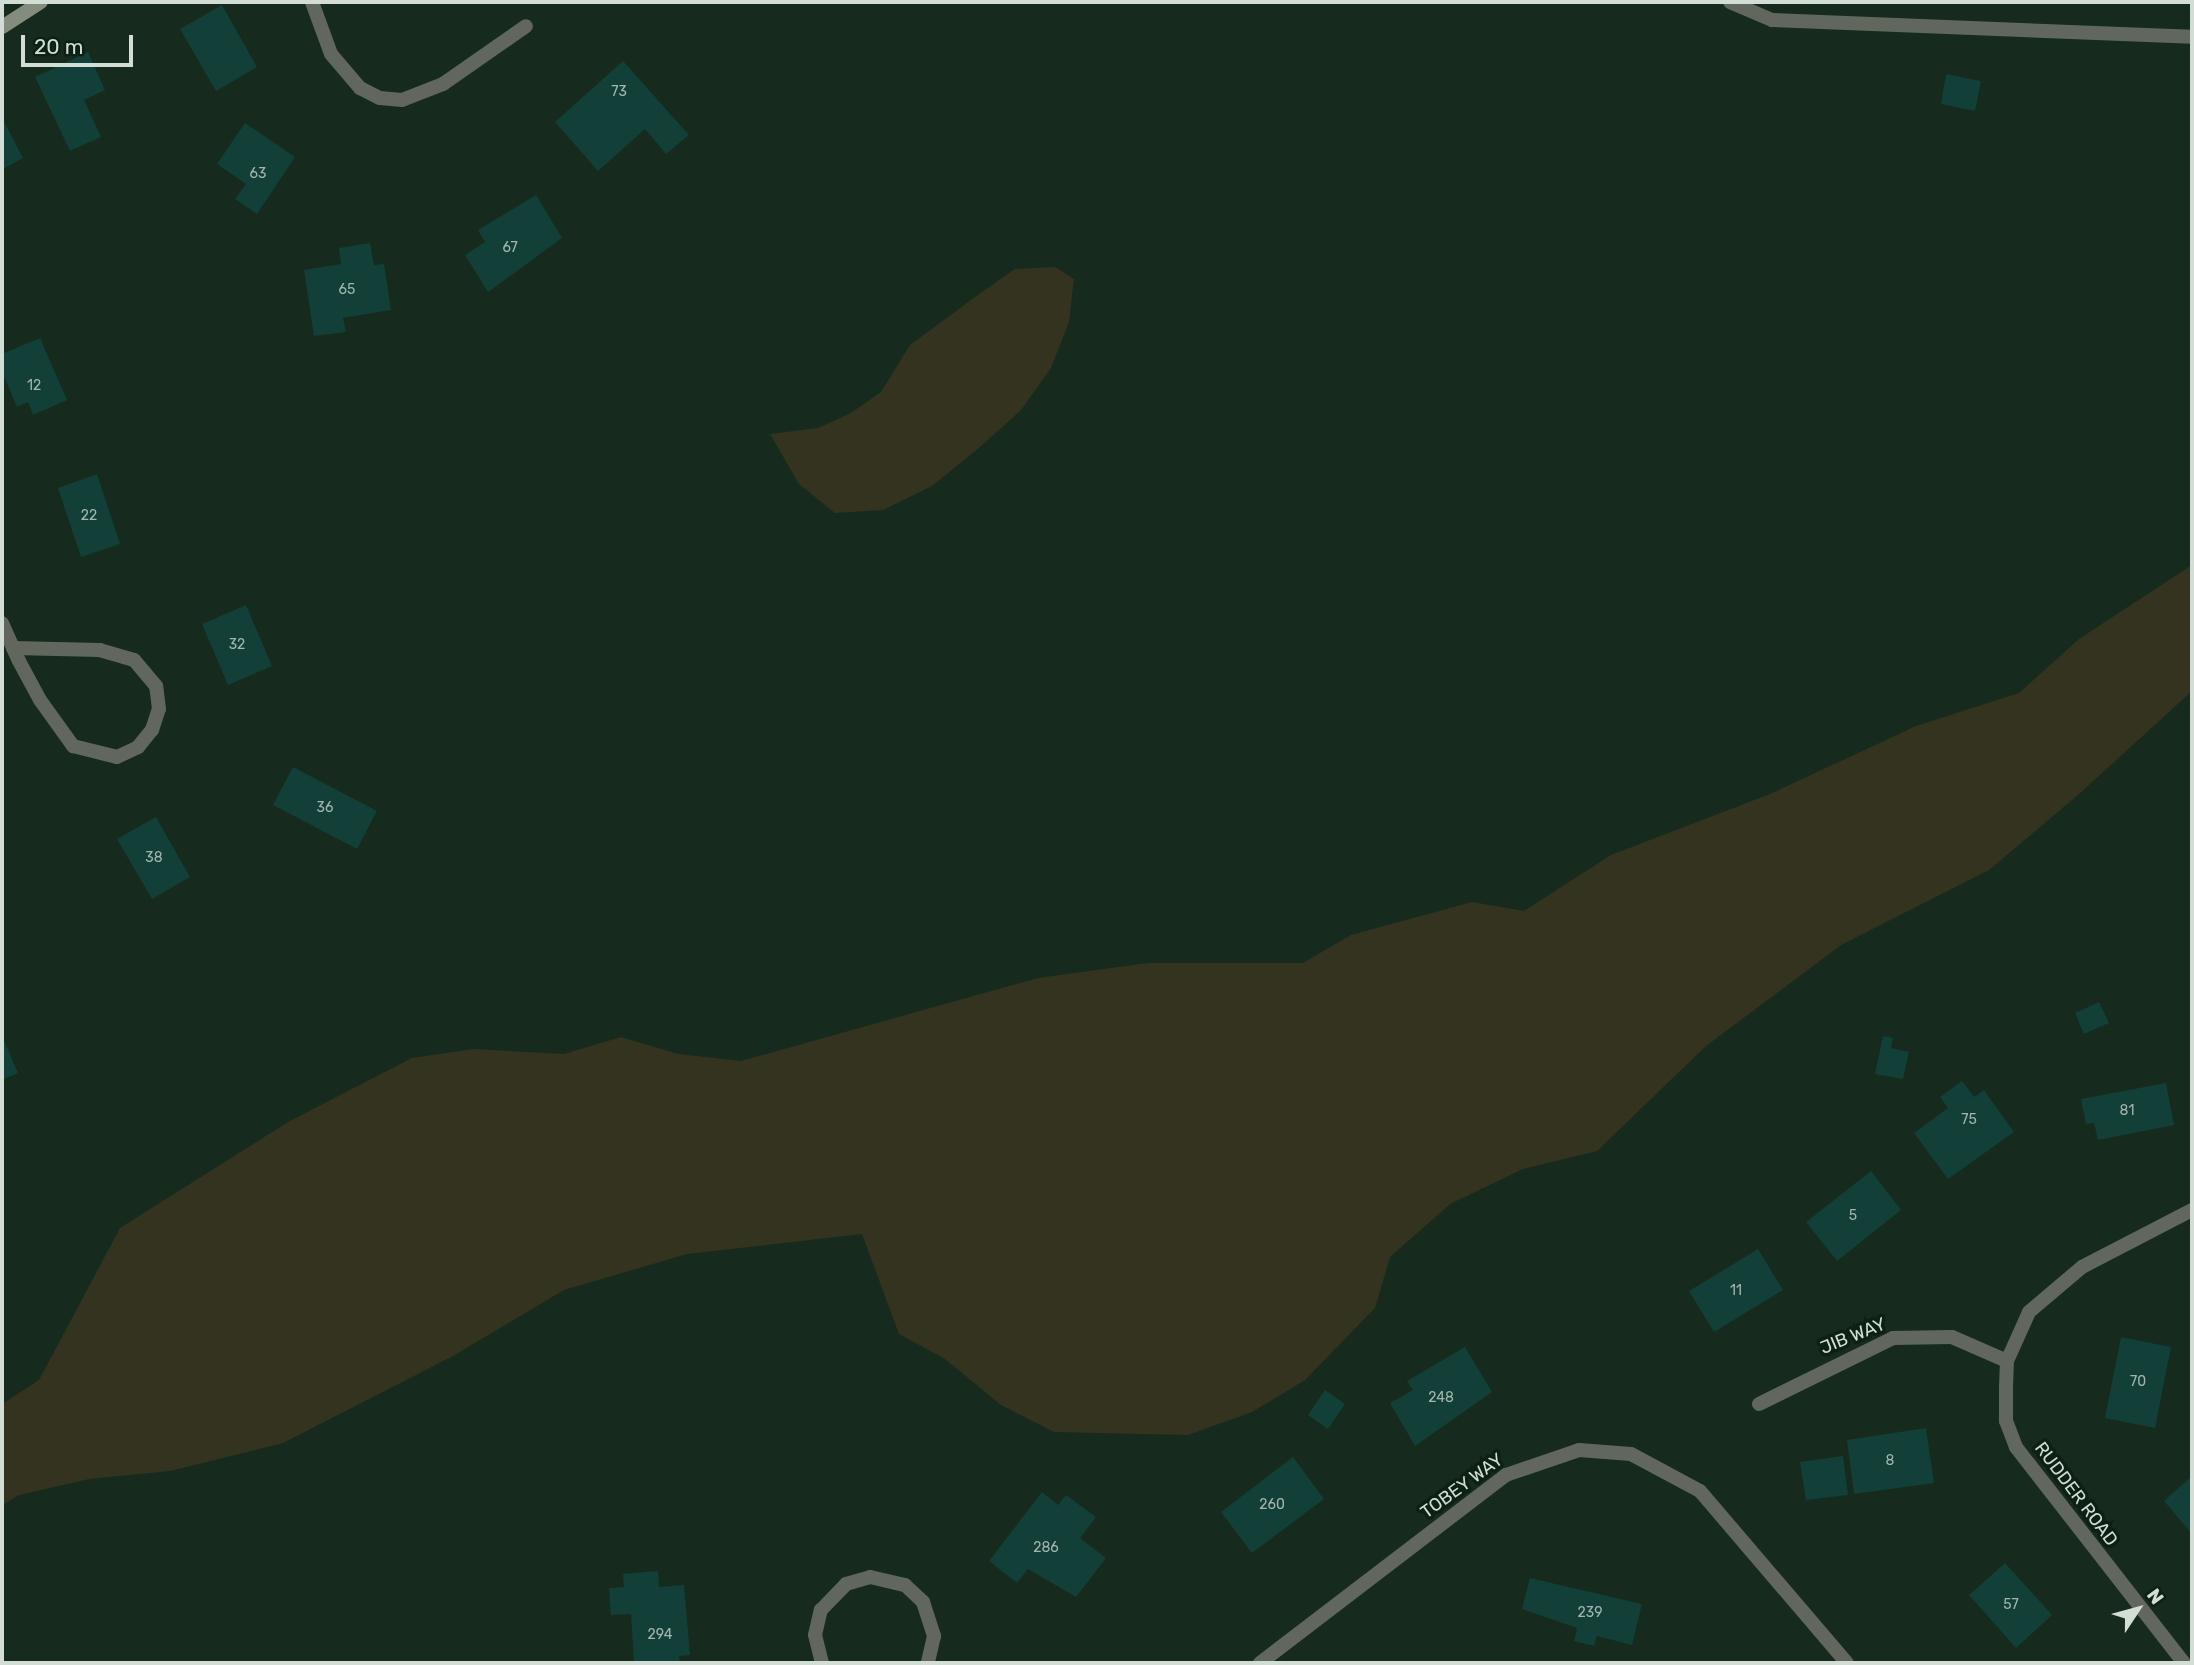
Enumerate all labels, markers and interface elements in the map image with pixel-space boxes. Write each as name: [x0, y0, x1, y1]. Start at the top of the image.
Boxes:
scale bar: [24, 21, 136, 65]
text: 20 m: [34, 34, 83, 59]
house number: 73: [611, 84, 627, 100]
house number: 63: [250, 166, 266, 182]
house number: 67: [502, 240, 518, 256]
house number: 65: [339, 282, 355, 298]
house number: 12: [27, 378, 41, 394]
house number: 22: [81, 508, 97, 524]
house number: 32: [229, 637, 245, 653]
house number: 36: [317, 800, 333, 816]
house number: 38: [145, 850, 163, 866]
house number: 81: [2120, 1103, 2134, 1119]
house number: 75: [1961, 1112, 1977, 1128]
house number: 5: [1849, 1208, 1857, 1224]
house number: 11: [1730, 1283, 1742, 1299]
street label: JIB WAY: [1817, 1313, 1889, 1359]
house number: 70: [2130, 1374, 2146, 1390]
house number: 248: [1428, 1390, 1454, 1406]
street label: RUDDER ROAD: [2030, 1438, 2122, 1550]
street label: TOBEY WAY: [1416, 1449, 1508, 1523]
house number: 8: [1886, 1453, 1894, 1469]
house number: 260: [1259, 1497, 1285, 1513]
house number: 286: [1033, 1540, 1059, 1556]
north arrow: [2103, 1574, 2173, 1644]
text: N: [2142, 1584, 2169, 1609]
house number: 57: [2003, 1597, 2019, 1613]
house number: 239: [1578, 1605, 1602, 1621]
house number: 294: [647, 1627, 673, 1643]

